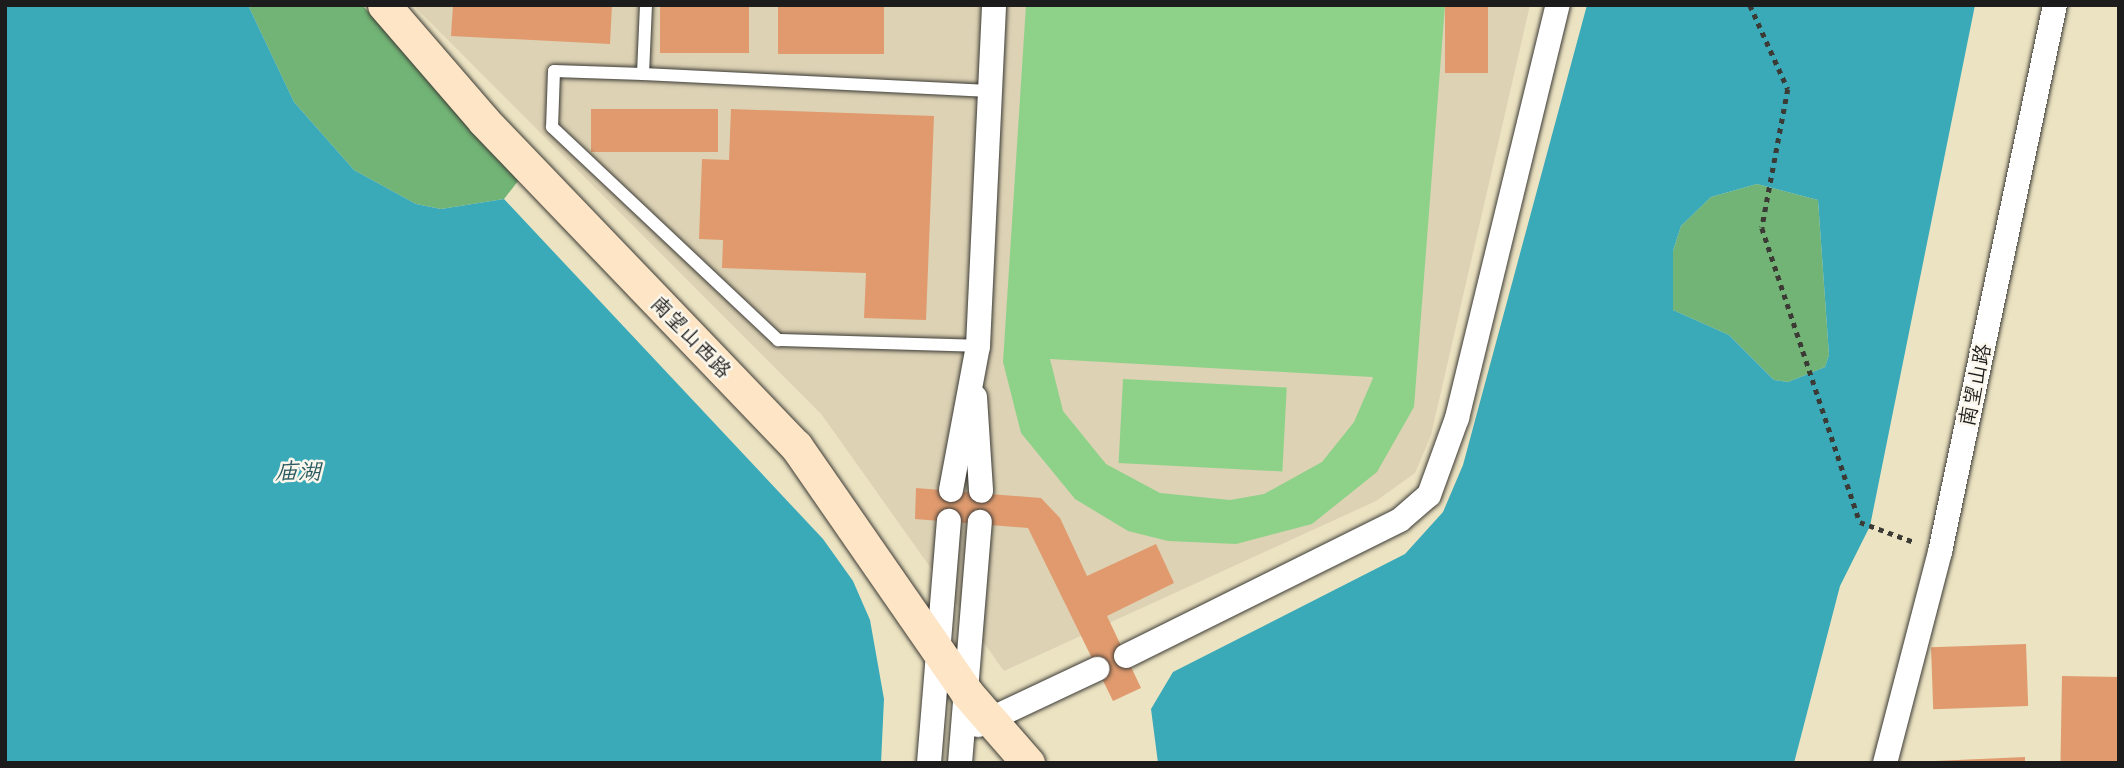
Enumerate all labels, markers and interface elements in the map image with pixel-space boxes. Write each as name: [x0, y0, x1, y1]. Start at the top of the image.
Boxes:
street label: 南望山西路: [645, 290, 737, 384]
street label: 南望山路: [1954, 341, 1996, 429]
water label: 庙湖: [275, 457, 321, 485]

